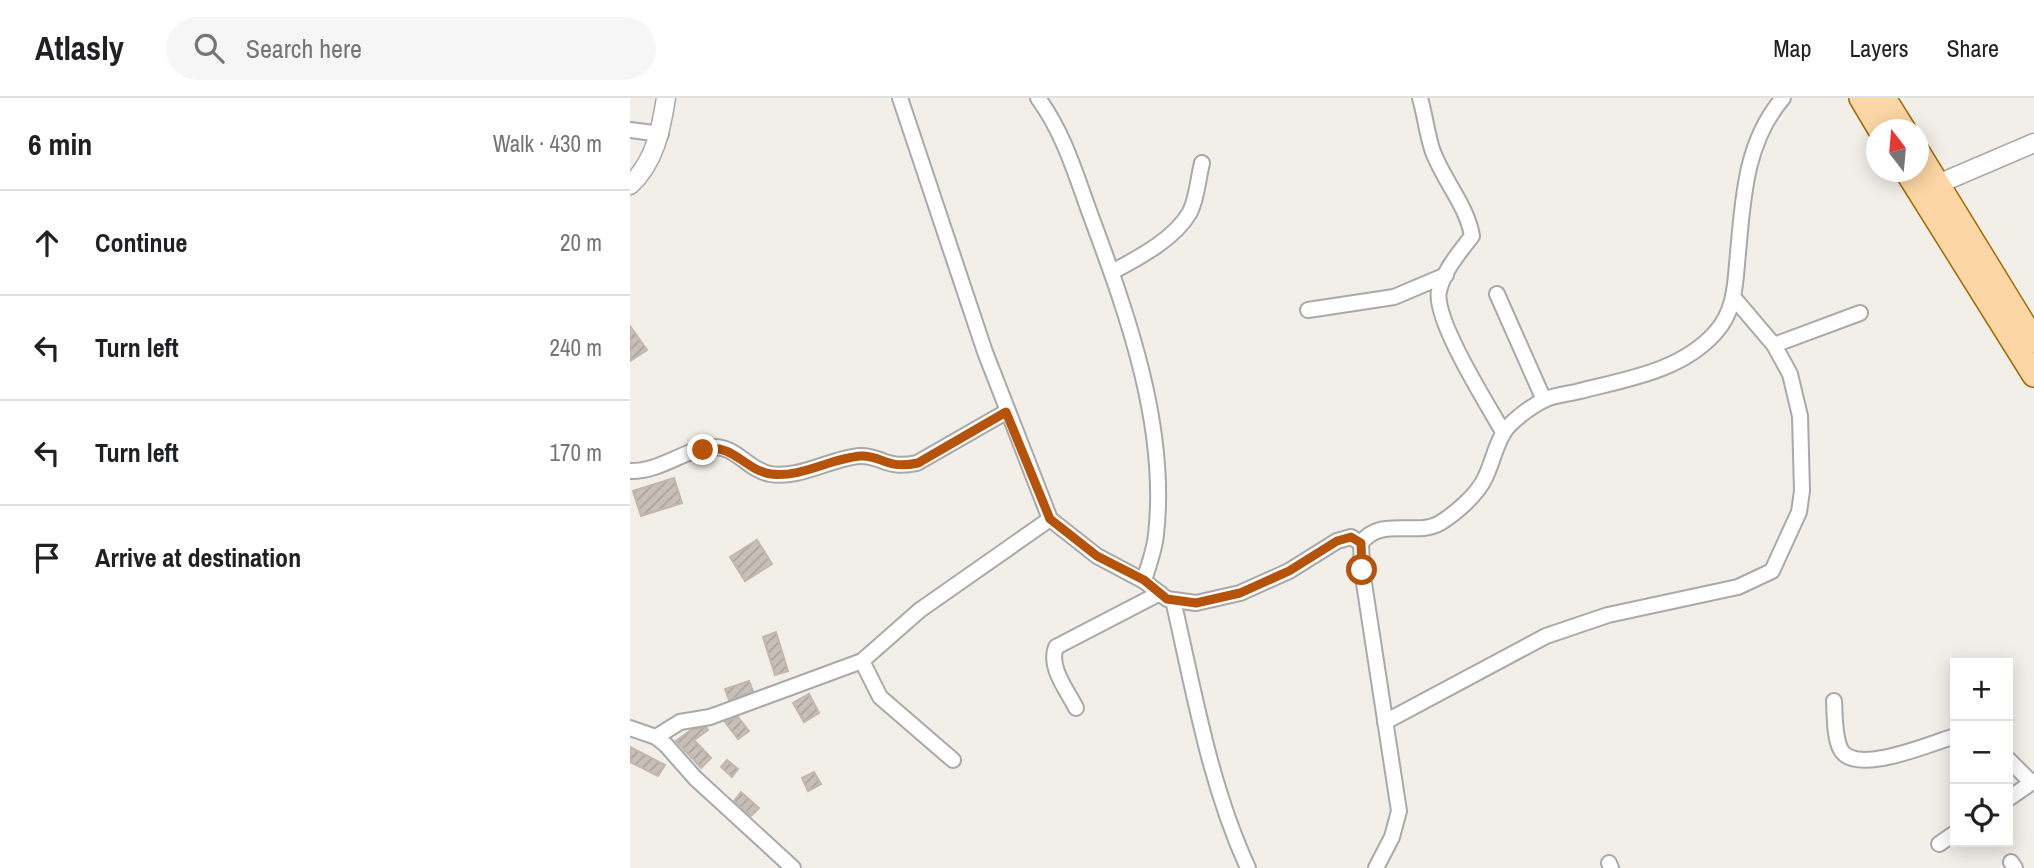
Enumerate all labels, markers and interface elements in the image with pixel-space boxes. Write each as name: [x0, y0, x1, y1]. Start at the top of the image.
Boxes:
search box: [166, 17, 656, 80]
text: Atlasly: [35, 26, 124, 70]
icon: search: [190, 29, 228, 67]
text: Search here: [246, 31, 362, 66]
text: Map: [1773, 32, 1811, 64]
text: Layers: [1849, 32, 1908, 64]
text: Share: [1946, 32, 1999, 64]
north arrow: [1866, 119, 1929, 182]
text: 6 min: [28, 124, 92, 164]
text: Walk · 430 m: [493, 128, 602, 159]
icon: ahead: [28, 224, 66, 262]
text: Continue: [95, 225, 187, 260]
text: 20 m: [560, 227, 602, 258]
icon: left: [28, 329, 66, 367]
text: Turn left: [95, 330, 179, 365]
text: 240 m: [550, 332, 602, 363]
icon: left: [28, 434, 66, 472]
route end: [687, 434, 718, 465]
text: Turn left: [95, 435, 179, 470]
text: 170 m: [550, 437, 602, 468]
icon: arrive: [28, 539, 66, 577]
text: Arrive at destination: [95, 540, 301, 575]
route start: [1346, 554, 1377, 585]
map controls: [1950, 658, 2013, 847]
button: +: [1950, 658, 2013, 721]
button: −: [1950, 721, 2013, 784]
button: locate: [1950, 784, 2013, 847]

